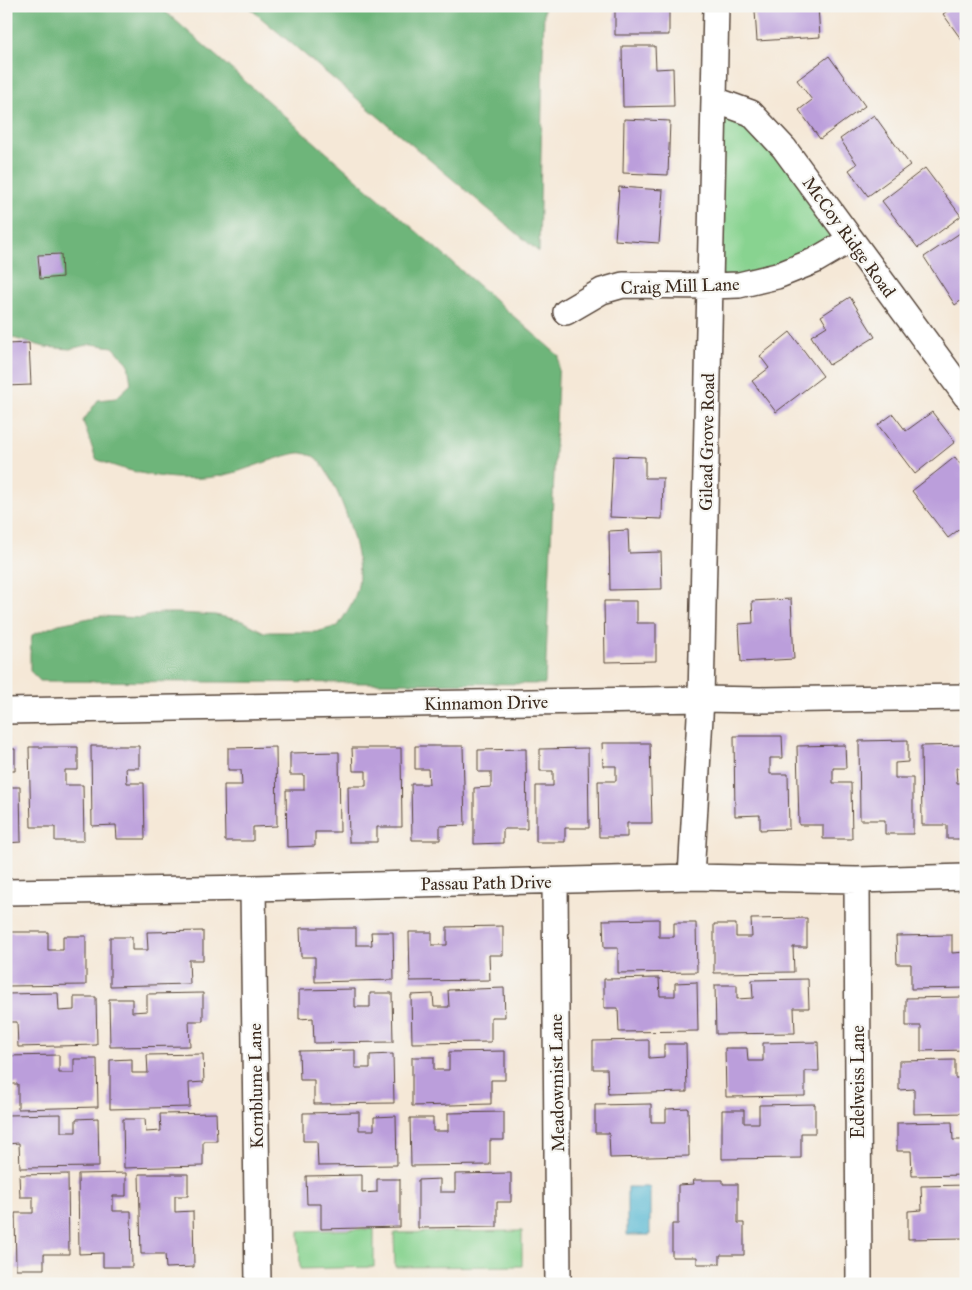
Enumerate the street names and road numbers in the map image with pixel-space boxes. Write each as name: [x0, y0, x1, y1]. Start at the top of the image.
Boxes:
street label: McCoy Ridge Road: [797, 172, 900, 302]
street label: Craig Mill Lane: [620, 273, 740, 300]
street label: Gilead Grove Road: [695, 373, 719, 511]
street label: Kinnamon Drive: [424, 691, 548, 715]
street label: Passau Path Drive: [420, 871, 552, 895]
street label: Meadowmist Lane: [545, 1014, 569, 1152]
street label: Kornblume Lane: [244, 1023, 268, 1149]
street label: Edelweiss Lane: [847, 1025, 869, 1139]

